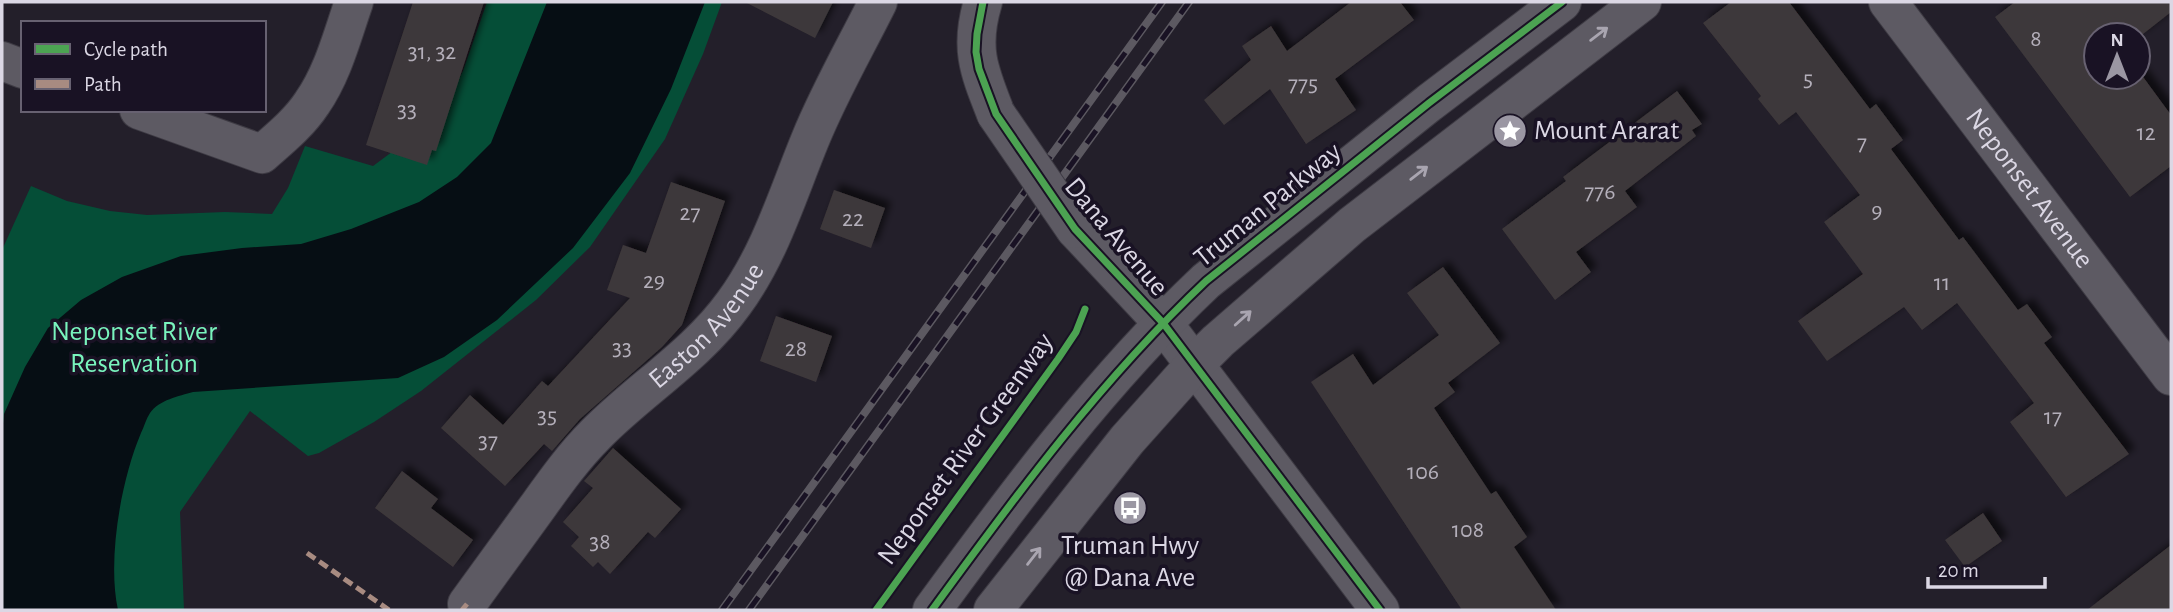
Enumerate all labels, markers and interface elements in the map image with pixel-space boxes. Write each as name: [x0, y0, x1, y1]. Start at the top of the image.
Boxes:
legend: [21, 21, 266, 112]
north arrow: [2082, 21, 2152, 91]
one-way arrow: [1590, 27, 1608, 42]
house number: 8: [2030, 27, 2042, 51]
text: N: [2110, 31, 2124, 50]
text: Cycle path: [84, 39, 168, 60]
house number: 31, 32: [408, 40, 456, 64]
house number: 5: [1803, 67, 1813, 91]
house number: 775: [1288, 72, 1318, 96]
text: Path: [84, 74, 122, 95]
house number: 33: [397, 98, 417, 122]
street label: Neponset Avenue: [1960, 104, 2098, 274]
place icon: Mount Ararat: [1491, 112, 1529, 150]
place label: Mount Ararat: [1534, 117, 1679, 145]
house number: 12: [2136, 121, 2156, 145]
house number: 7: [1857, 131, 1867, 155]
street label: Truman Parkway: [1189, 137, 1347, 273]
one-way arrow: [1409, 165, 1427, 180]
street label: Dana Avenue: [1059, 173, 1173, 301]
house number: 776: [1584, 180, 1616, 204]
house number: 9: [1871, 199, 1883, 223]
house number: 27: [680, 201, 700, 225]
house number: 22: [842, 207, 864, 231]
street label: Easton Avenue: [644, 259, 770, 394]
house number: 29: [643, 269, 665, 293]
house number: 11: [1934, 271, 1950, 295]
one-way arrow: [1234, 309, 1251, 326]
park label: Neponset River Reservation: [51, 318, 217, 378]
street label: Neponset River Greenway: [873, 328, 1059, 570]
house number: 33: [612, 336, 632, 360]
house number: 28: [785, 337, 807, 361]
house number: 35: [537, 404, 557, 428]
house number: 17: [2044, 405, 2062, 429]
house number: 37: [478, 429, 498, 453]
house number: 106: [1407, 460, 1439, 484]
bus stop icon: Truman Hwy @ Dana Ave: [1111, 489, 1149, 527]
house number: 108: [1452, 518, 1484, 542]
house number: 38: [589, 530, 611, 554]
place label: Truman Hwy @ Dana Ave: [1061, 532, 1199, 592]
scale bar: [1928, 546, 2045, 590]
one-way arrow: [1027, 547, 1042, 566]
text: 20 m: [1938, 560, 1979, 581]

